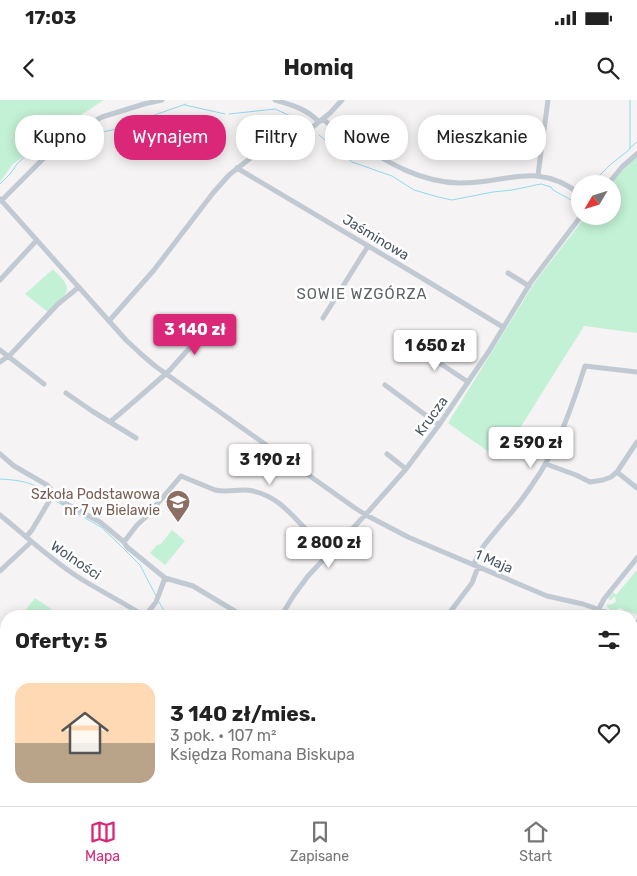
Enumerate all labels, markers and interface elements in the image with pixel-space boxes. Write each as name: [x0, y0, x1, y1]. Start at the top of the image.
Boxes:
text: 17:03: [25, 6, 76, 29]
icon: back: [15, 54, 43, 82]
text: Homiq: [283, 54, 354, 81]
icon: search: [594, 54, 622, 82]
chip: Kupno: [15, 115, 104, 160]
chip: Wynajem: [114, 115, 226, 160]
chip: Filtry: [236, 115, 315, 160]
chip: Nowe: [325, 115, 408, 160]
chip: Mieszkanie: [418, 115, 546, 160]
north arrow: [571, 175, 621, 225]
map controls: [571, 175, 621, 225]
street label: Jaśminowa: [339, 211, 412, 264]
district label: SOWIE WZGÓRZA: [296, 285, 428, 303]
pin: 3 140 zł: [143, 314, 247, 356]
text: 3 140 zł: [164, 320, 226, 339]
pin: 1 650 zł: [383, 330, 487, 372]
text: 1 650 zł: [405, 336, 465, 355]
street label: Krucza: [411, 393, 451, 439]
pin: 2 590 zł: [479, 426, 583, 469]
text: 2 590 zł: [499, 433, 563, 452]
pin: 3 190 zł: [218, 444, 322, 486]
text: 3 190 zł: [240, 450, 300, 469]
place label: Szkoła Podstawowa nr 7 w Bielawie: [31, 486, 160, 519]
school or university icon: Szkoła Podstawowa nr 7 w Bielawie: [165, 489, 191, 523]
pin: 2 800 zł: [277, 526, 381, 569]
text: 2 800 zł: [297, 533, 361, 552]
street label: Wolności: [47, 537, 104, 583]
street label: 1 Maja: [472, 546, 515, 577]
icon: filters: [595, 626, 623, 654]
text: Oferty: 5: [15, 628, 108, 653]
text: 3 140 zł/mies.: [170, 701, 316, 726]
icon: home: [55, 703, 115, 763]
icon: heart: [595, 719, 623, 747]
text: 3 pok. · 107 m²: [170, 726, 276, 745]
text: Księdza Romana Biskupa: [170, 745, 355, 764]
tab: Mapa: [85, 818, 120, 865]
tab: Zapisane: [290, 818, 349, 865]
tab: Start: [519, 818, 552, 865]

